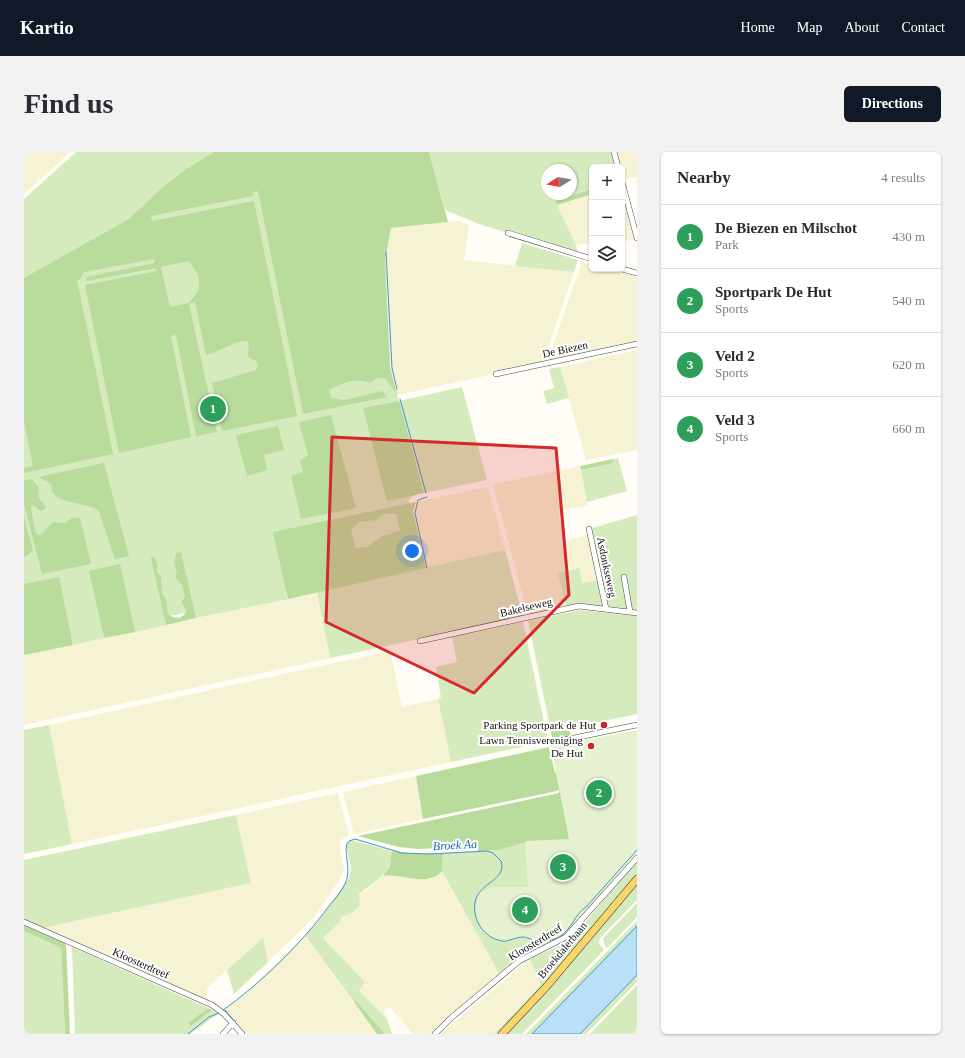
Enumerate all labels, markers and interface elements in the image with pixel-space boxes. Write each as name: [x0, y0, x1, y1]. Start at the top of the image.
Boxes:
text: Kartio: [20, 17, 74, 38]
text: Home: [741, 20, 775, 35]
text: Map: [797, 20, 822, 35]
text: About: [844, 20, 879, 35]
text: Contact: [901, 20, 945, 35]
button: Directions: [844, 86, 941, 122]
text: Find us: [24, 88, 114, 119]
north arrow: [541, 164, 577, 200]
map controls: [589, 164, 625, 272]
button: +: [589, 164, 625, 200]
text: Nearby: [677, 168, 731, 187]
text: 4 results: [881, 170, 925, 185]
button: −: [589, 200, 625, 236]
text: De Biezen en Milschot: [715, 220, 857, 236]
text: 1: [687, 229, 693, 244]
text: 430 m: [892, 229, 925, 244]
button: layers: [589, 236, 625, 272]
text: Park: [715, 237, 739, 252]
text: Sportpark De Hut: [715, 284, 832, 300]
text: 2: [687, 293, 693, 308]
text: 540 m: [892, 293, 925, 308]
text: Sports: [715, 301, 748, 316]
street label: De Biezen: [541, 338, 589, 360]
text: Veld 2: [715, 348, 755, 364]
text: 3: [687, 357, 693, 372]
text: 620 m: [892, 357, 925, 372]
text: Sports: [715, 365, 748, 380]
pin: 1: [200, 394, 226, 424]
text: Veld 3: [715, 412, 755, 428]
text: 4: [687, 421, 693, 436]
text: 660 m: [892, 421, 925, 436]
text: Sports: [715, 429, 748, 444]
street label: Asdonkseweg: [595, 536, 619, 599]
your location: [402, 541, 422, 561]
street label: Bakelseweg: [499, 595, 554, 619]
place label: Parking Sportpark de Hut: [483, 719, 596, 731]
marker: Parking Sportpark de Hut: [599, 720, 609, 730]
place label: Lawn Tennisvereniging De Hut: [479, 734, 583, 759]
marker: Lawn Tennisvereniging De Hut: [586, 741, 596, 751]
pin: 2: [586, 778, 612, 808]
water label: Broek Aa: [432, 837, 478, 853]
pin: 3: [550, 852, 576, 882]
pin: 4: [512, 895, 538, 925]
street label: Broekdalerbaan: [535, 919, 589, 981]
street label: Kloosterdreef: [506, 921, 564, 963]
street label: Kloosterdreef: [111, 945, 171, 981]

